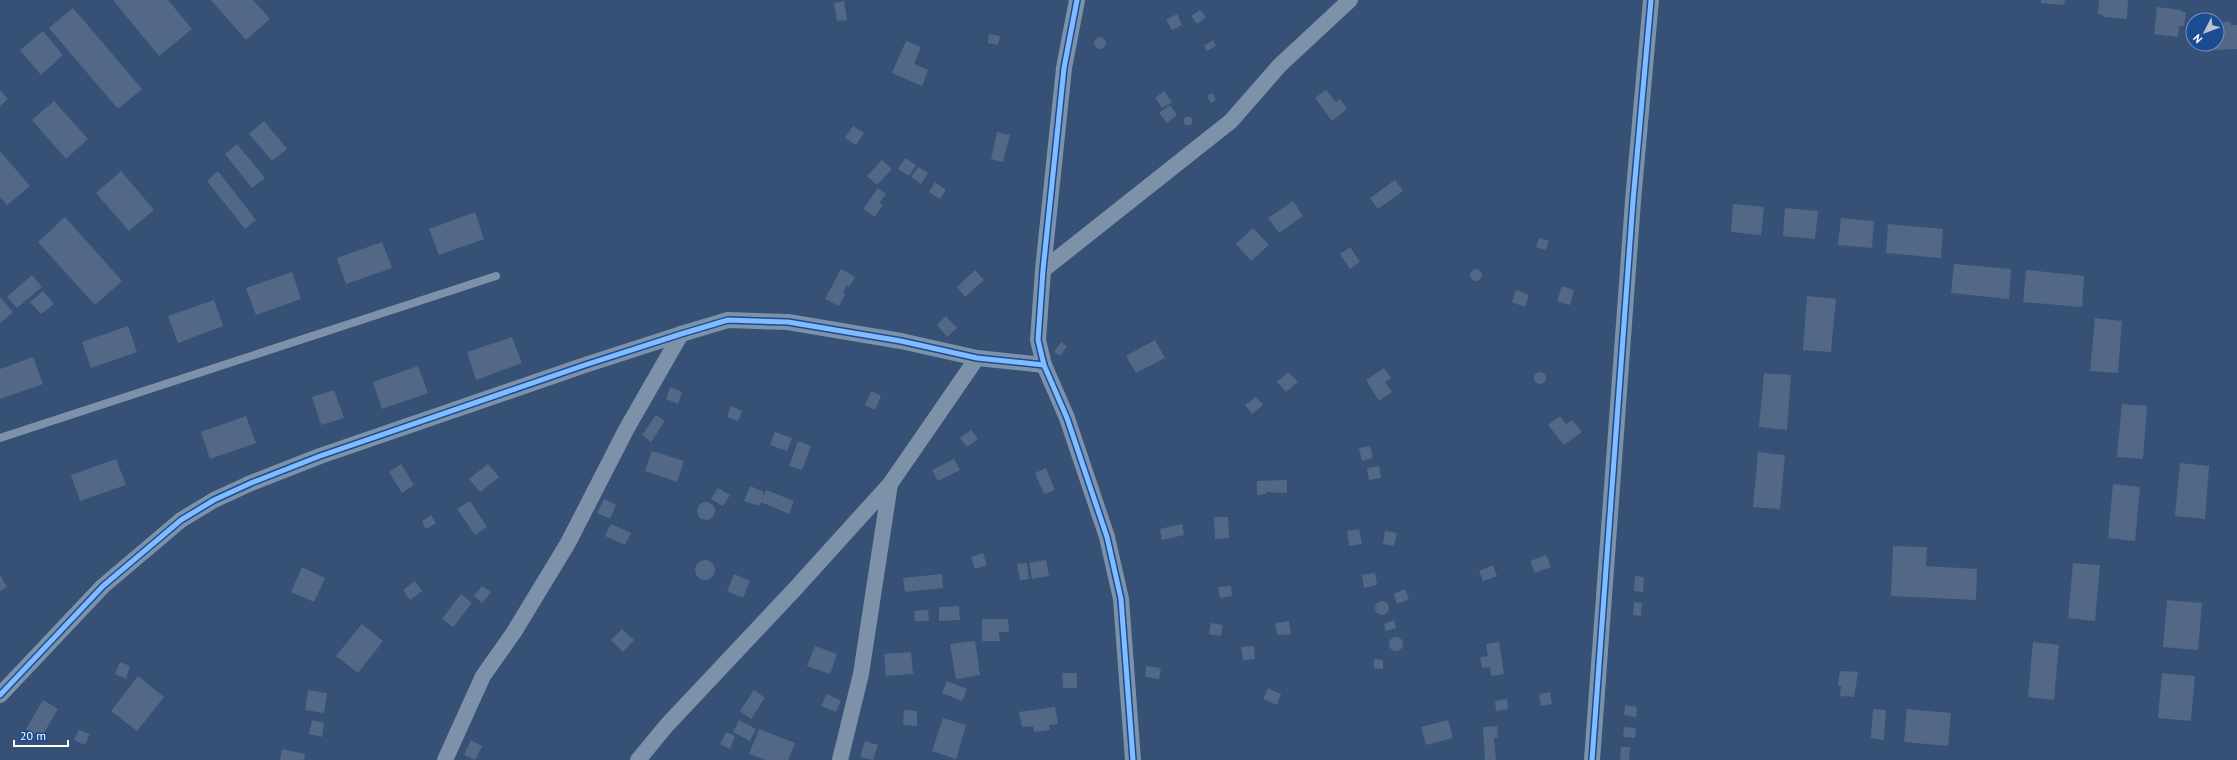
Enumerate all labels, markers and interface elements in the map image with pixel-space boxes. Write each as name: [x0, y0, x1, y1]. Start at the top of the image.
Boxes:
north arrow: [2185, 12, 2225, 52]
text: N: [2190, 31, 2205, 46]
scale bar: [14, 722, 68, 748]
text: 20 m: [20, 728, 46, 743]

